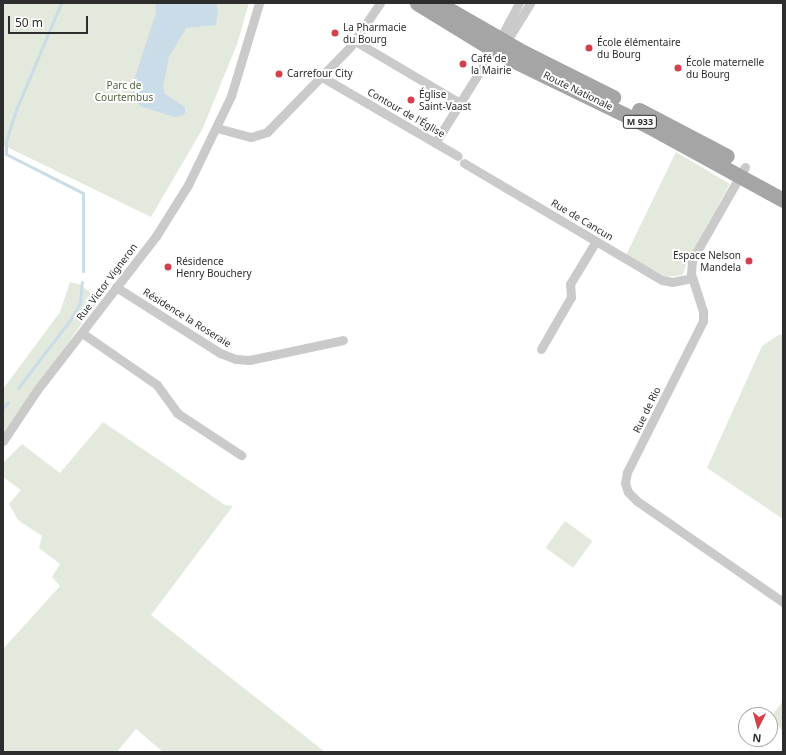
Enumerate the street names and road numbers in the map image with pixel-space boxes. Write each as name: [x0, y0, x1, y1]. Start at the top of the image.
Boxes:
street label: Route Nationale: [541, 69, 615, 113]
street label: Contour de l'Église: [365, 86, 447, 140]
road number: M 933: [622, 115, 658, 129]
street label: Rue de Cancun: [549, 197, 615, 243]
street label: Rue Victor Vigneron: [74, 241, 140, 323]
street label: Résidence la Roseraie: [141, 286, 233, 350]
street label: Rue de Rio: [631, 385, 663, 435]

